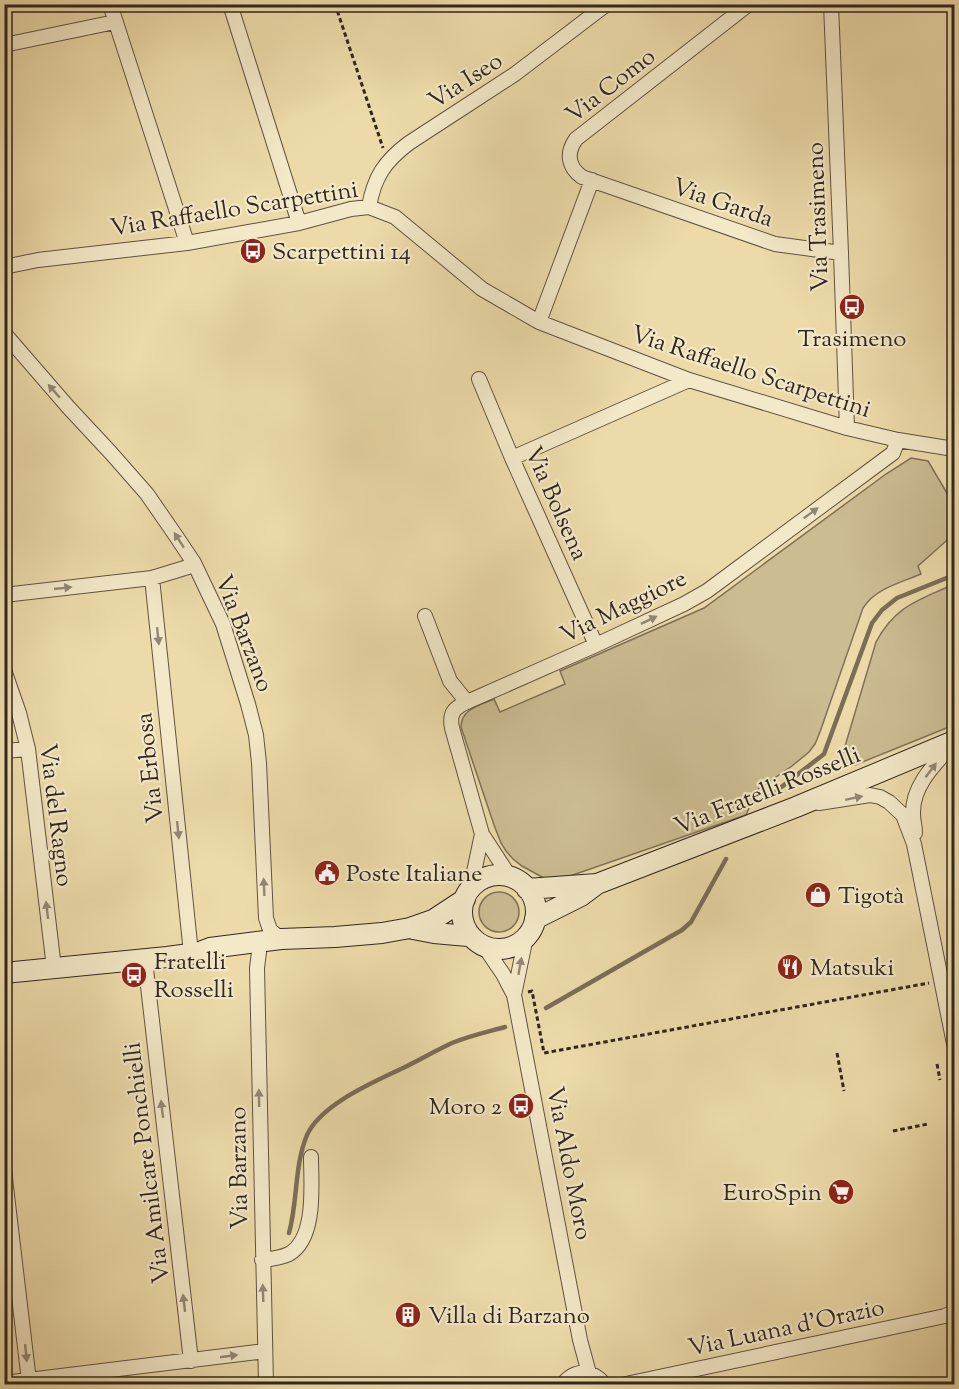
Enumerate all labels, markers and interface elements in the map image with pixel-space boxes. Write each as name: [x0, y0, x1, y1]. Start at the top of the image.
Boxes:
street label: Via Como: [559, 41, 663, 132]
street label: Via Iseo: [422, 45, 510, 118]
street label: Via Trasimeno: [799, 141, 839, 292]
street label: Via Garda: [667, 171, 777, 237]
street label: Via Raffaello Scarpettini: [108, 174, 361, 246]
bus stop icon: Scarpettini 14: [238, 236, 268, 266]
place label: Scarpettini 14: [272, 236, 411, 270]
bus stop icon: Trasimeno: [837, 292, 867, 322]
street label: Via Raffaello Scarpettini: [626, 318, 875, 428]
place label: Trasimeno: [798, 323, 906, 357]
one-way arrow: [48, 384, 61, 399]
street label: Via Bolsena: [515, 441, 595, 566]
one-way arrow: [803, 507, 819, 519]
one-way arrow: [174, 532, 185, 548]
street label: Via Maggiore: [555, 562, 693, 653]
street label: Via Barzano: [205, 570, 281, 697]
one-way arrow: [54, 583, 73, 593]
one-way arrow: [640, 615, 657, 624]
one-way arrow: [153, 627, 163, 646]
street label: Via Erbosa: [128, 711, 174, 825]
street label: Via Fratelli Rosselli: [670, 739, 866, 845]
street label: Via del Ragno: [29, 742, 81, 889]
one-way arrow: [924, 763, 936, 778]
one-way arrow: [845, 793, 864, 802]
one-way arrow: [173, 821, 183, 840]
public building icon: Poste Italiane: [312, 858, 342, 888]
place label: Poste Italiane: [346, 858, 482, 892]
one-way arrow: [260, 877, 269, 896]
shop icon: Tigotà: [803, 880, 833, 910]
place label: Tigotà: [838, 880, 904, 914]
one-way arrow: [42, 901, 52, 920]
place label: Fratelli Rosselli: [154, 946, 234, 1008]
restaurant icon: Matsuki: [775, 952, 805, 982]
place label: Matsuki: [810, 952, 894, 986]
one-way arrow: [516, 957, 525, 976]
bus stop icon: Fratelli Rosselli: [119, 960, 149, 990]
street label: Via Amilcare Ponchielli: [116, 1040, 180, 1285]
street label: Via Aldo Moro: [537, 1084, 600, 1243]
one-way arrow: [255, 1088, 264, 1107]
place label: Moro 2: [429, 1091, 502, 1125]
bus stop icon: Moro 2: [506, 1091, 536, 1121]
one-way arrow: [157, 1099, 167, 1118]
street label: Via Barzano: [222, 1106, 258, 1230]
place label: EuroSpin: [723, 1177, 822, 1211]
supermarket icon: EuroSpin: [826, 1177, 856, 1207]
one-way arrow: [259, 1283, 268, 1302]
street label: Via Luana d'Orazio: [685, 1292, 888, 1366]
one-way arrow: [180, 1293, 189, 1312]
building icon: Villa di Barzano: [393, 1300, 423, 1330]
place label: Villa di Barzano: [428, 1300, 590, 1334]
one-way arrow: [21, 1344, 30, 1363]
one-way arrow: [220, 1351, 239, 1361]

